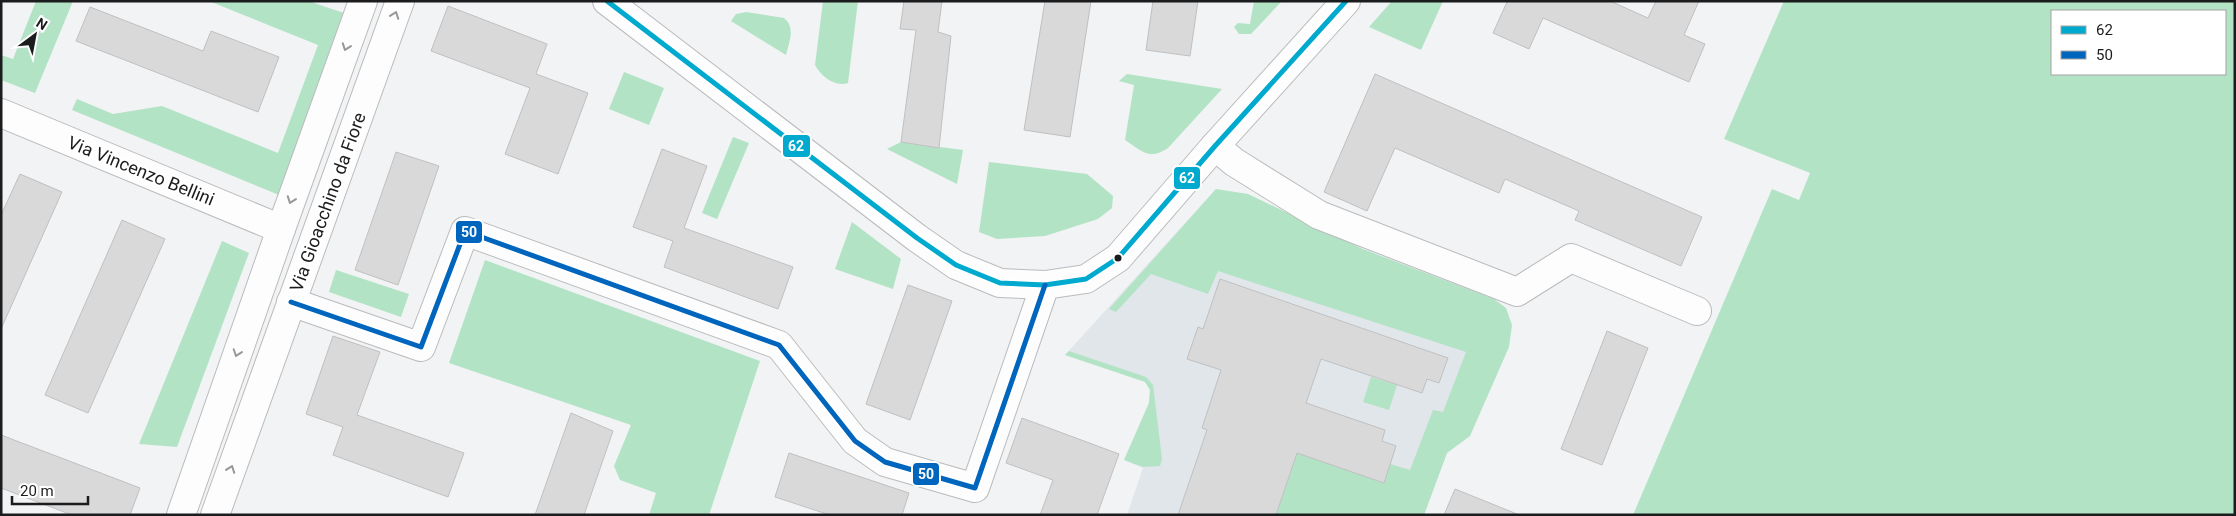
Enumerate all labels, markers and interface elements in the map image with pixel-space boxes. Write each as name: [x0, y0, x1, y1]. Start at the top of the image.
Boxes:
north arrow: [10, 10, 60, 60]
legend: [2051, 10, 2226, 75]
one-way arrow: [389, 11, 399, 20]
text: N: [33, 15, 50, 33]
text: 62: [2096, 21, 2113, 39]
one-way arrow: [342, 42, 352, 51]
text: 50: [2096, 46, 2113, 64]
street label: Via Gioacchino da Fiore: [285, 109, 370, 294]
street label: Via Vincenzo Bellini: [65, 131, 218, 210]
line badge: 62: [782, 134, 811, 158]
text: 62: [788, 138, 804, 154]
line badge: 62: [1173, 166, 1201, 190]
text: 62: [1179, 170, 1195, 186]
one-way arrow: [287, 195, 297, 204]
line badge: 50: [455, 220, 483, 244]
text: 50: [461, 224, 477, 240]
unlabelled marker: [1113, 253, 1123, 263]
one-way arrow: [233, 349, 243, 357]
line badge: 50: [912, 462, 940, 486]
one-way arrow: [225, 465, 235, 474]
text: 50: [918, 466, 934, 482]
scale bar: [12, 474, 89, 506]
text: 20 m: [20, 482, 54, 500]

